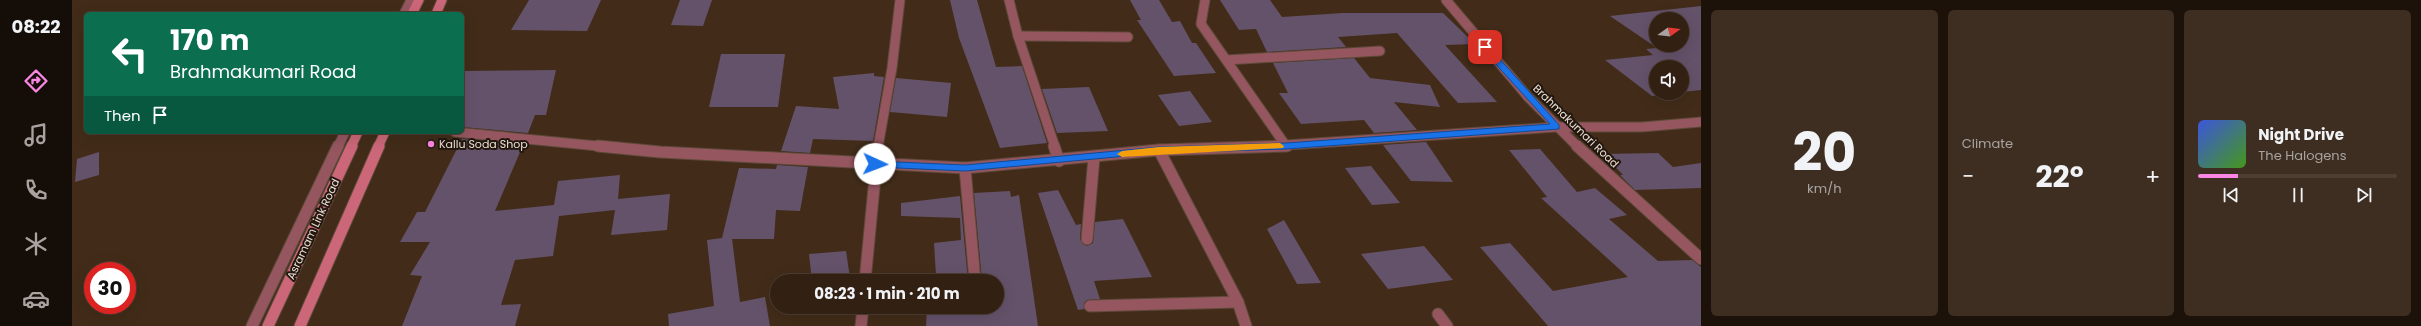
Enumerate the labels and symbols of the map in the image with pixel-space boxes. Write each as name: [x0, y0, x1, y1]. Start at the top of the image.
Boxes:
north arrow: [1649, 12, 1689, 52]
pin: [1468, 30, 1502, 64]
street label: Brahmakumari Road: [1529, 81, 1623, 171]
place label: Kallu Soda Shop: [439, 136, 528, 152]
marker: Kallu Soda Shop: [426, 139, 436, 149]
position arrow: [854, 143, 896, 185]
street label: Asramam Link Road: [283, 176, 343, 282]
speed limit sign: 30: [84, 262, 136, 314]

